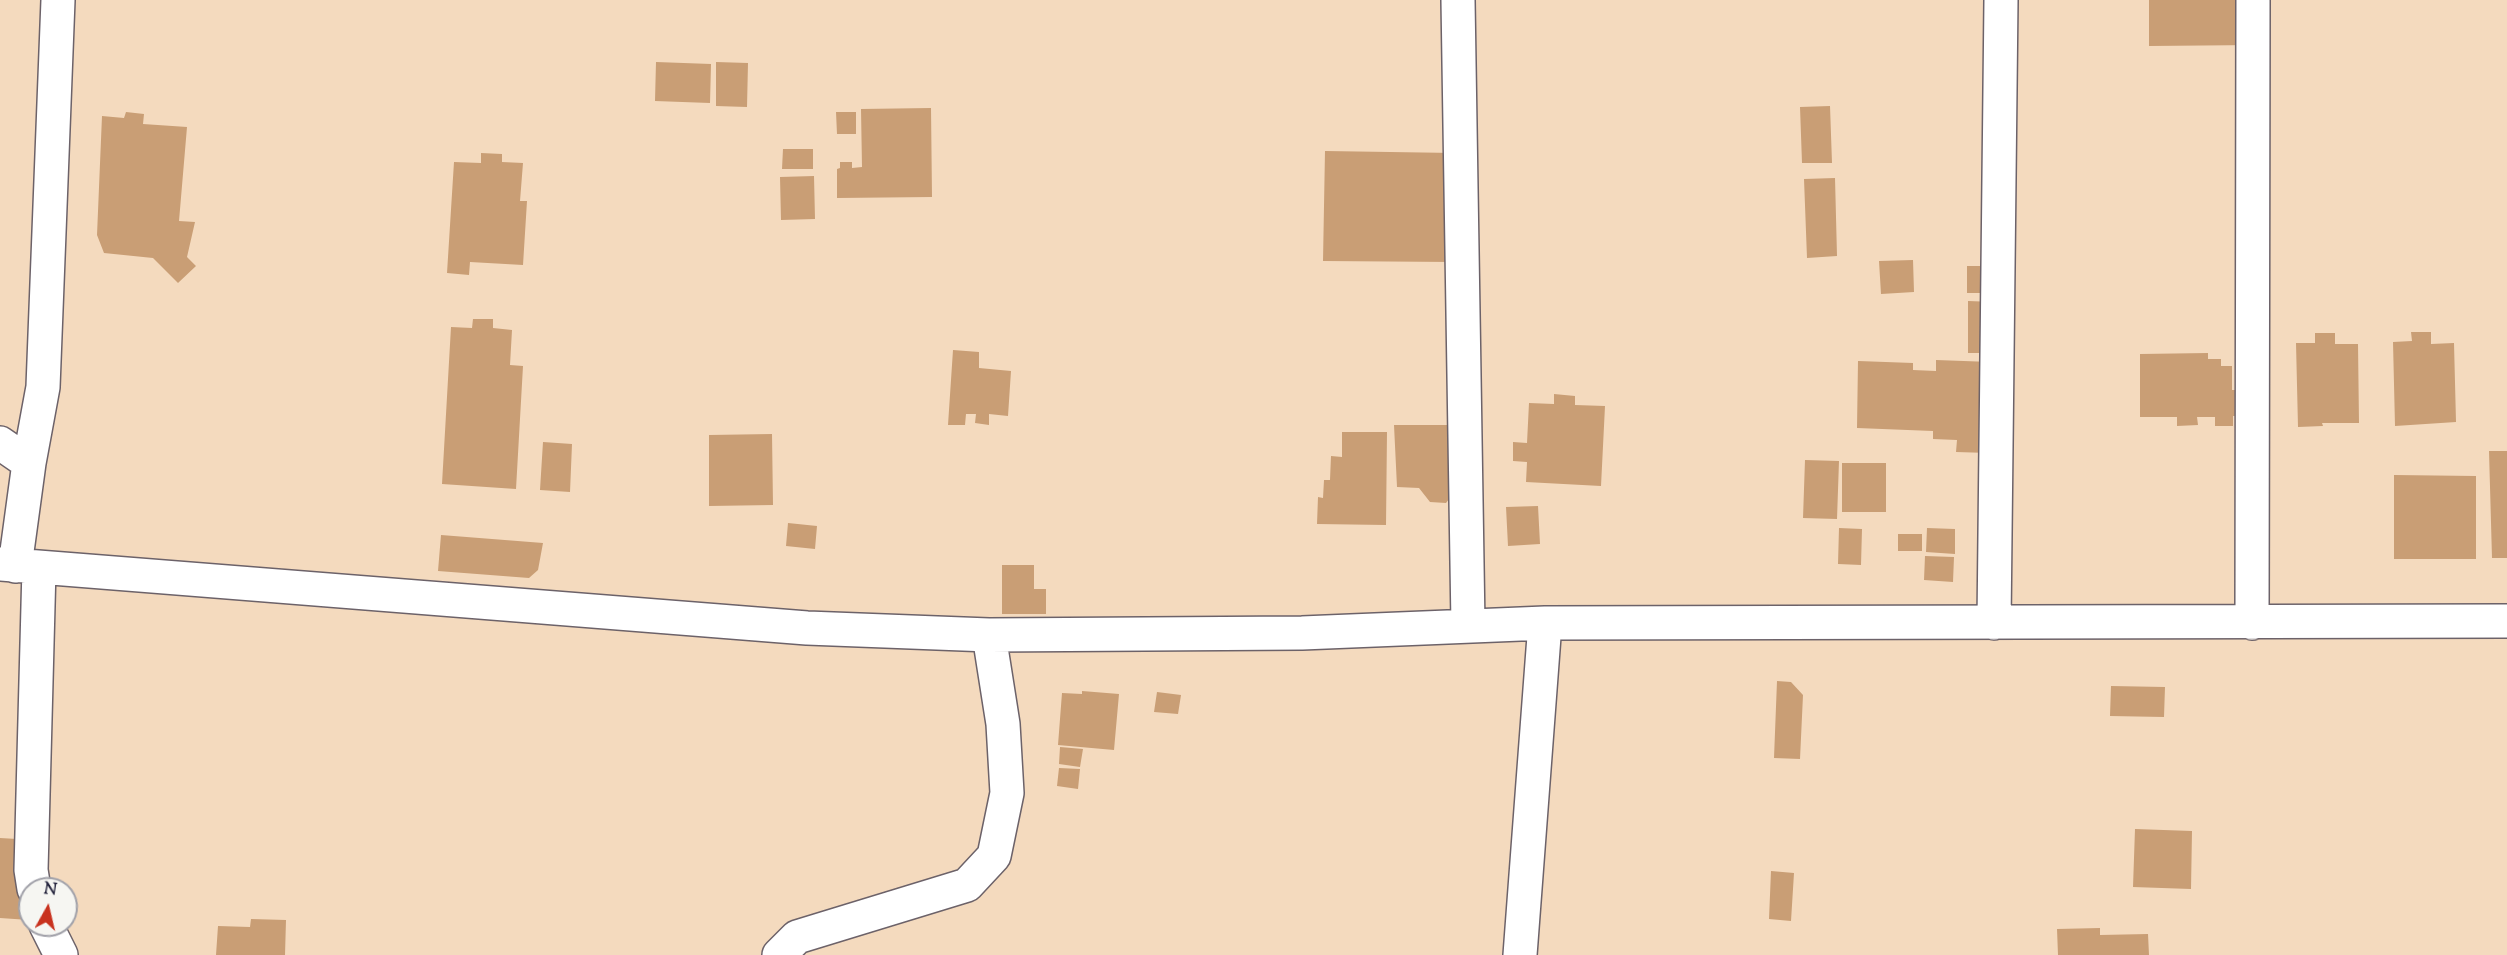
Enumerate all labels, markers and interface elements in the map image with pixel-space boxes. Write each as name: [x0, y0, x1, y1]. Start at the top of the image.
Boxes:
north arrow: [18, 877, 78, 937]
text: N: [42, 878, 58, 903]

